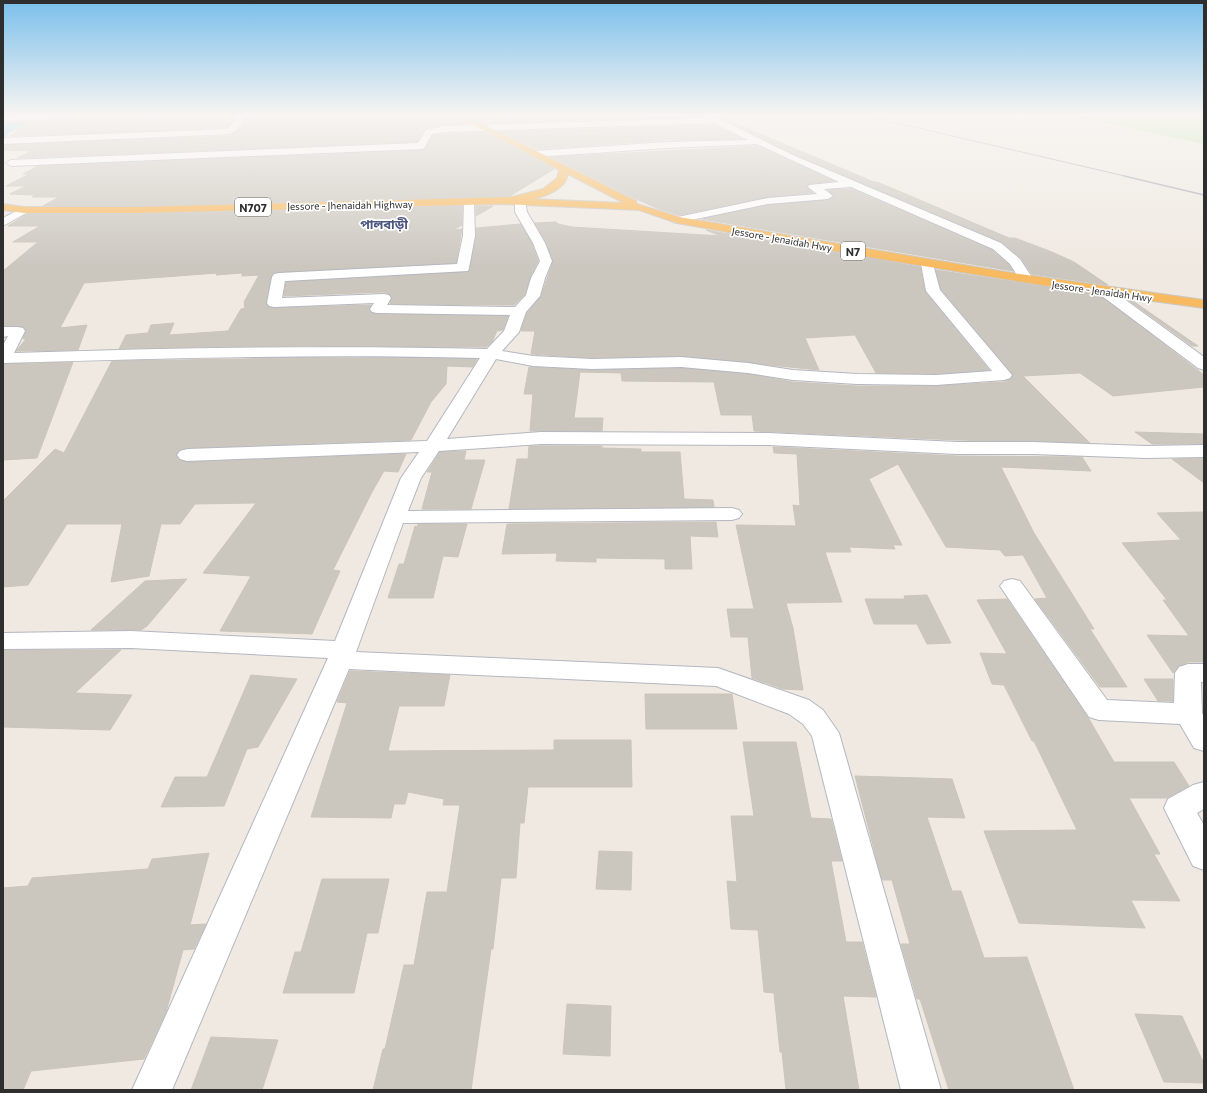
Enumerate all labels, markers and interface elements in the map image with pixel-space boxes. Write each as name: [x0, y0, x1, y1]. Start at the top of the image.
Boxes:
road number: N707: [235, 198, 271, 216]
street label: Jessore - Jhenaidah Highway: [287, 198, 413, 212]
district label: পালবাড়ী: [360, 216, 408, 232]
street label: Jessore - Jenaidah Hwy: [731, 224, 833, 254]
road number: N7: [841, 242, 865, 260]
street label: Jessore - Jenaidah Hwy: [1051, 278, 1153, 304]

